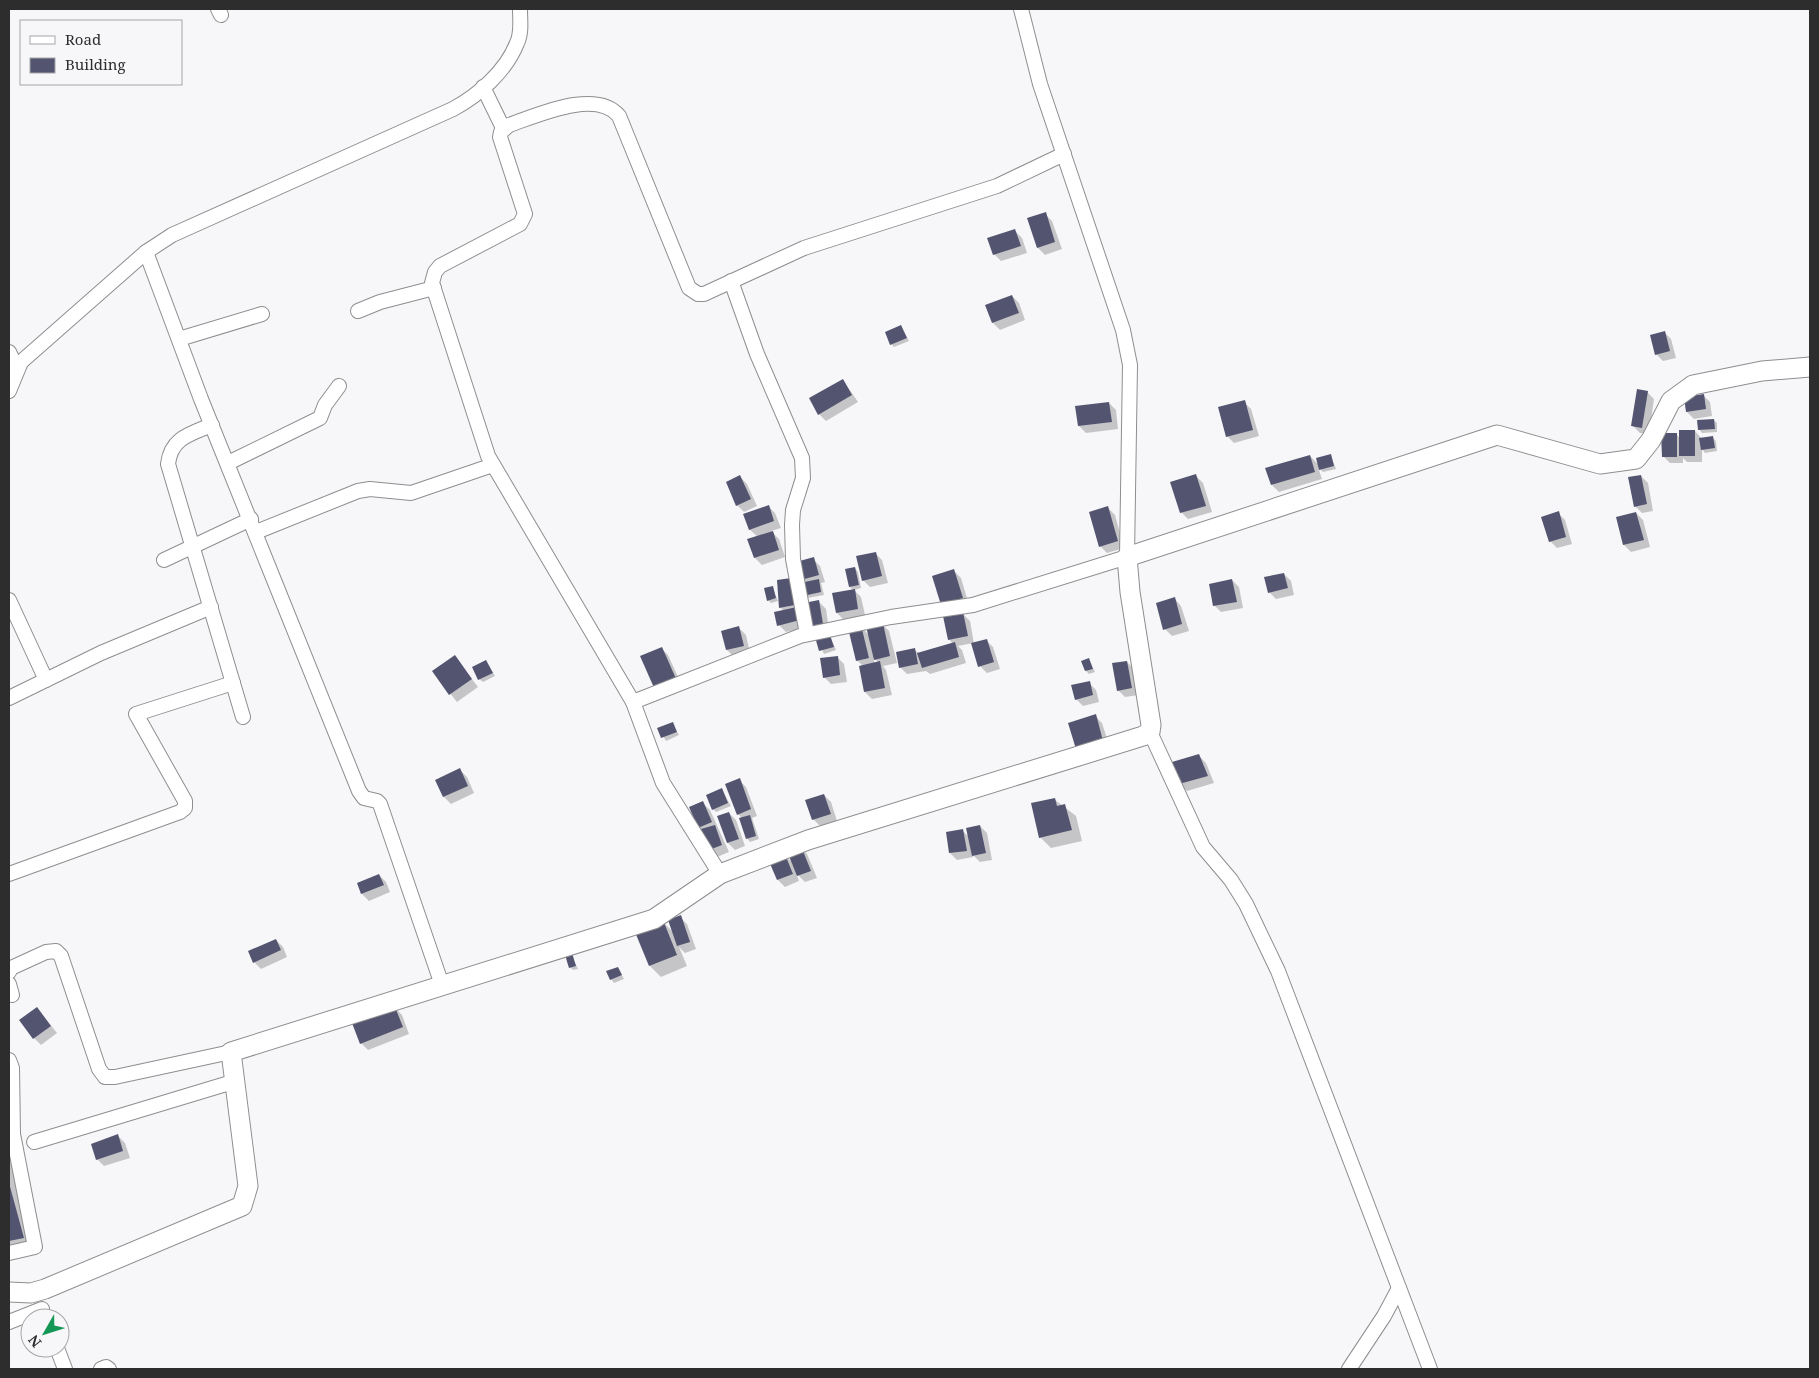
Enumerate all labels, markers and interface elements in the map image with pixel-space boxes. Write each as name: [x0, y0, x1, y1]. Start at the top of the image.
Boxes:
legend: [20, 20, 182, 85]
text: Road: [65, 29, 101, 49]
text: Building: [65, 54, 126, 74]
north arrow: [20, 1308, 70, 1358]
text: N: [24, 1331, 45, 1352]

